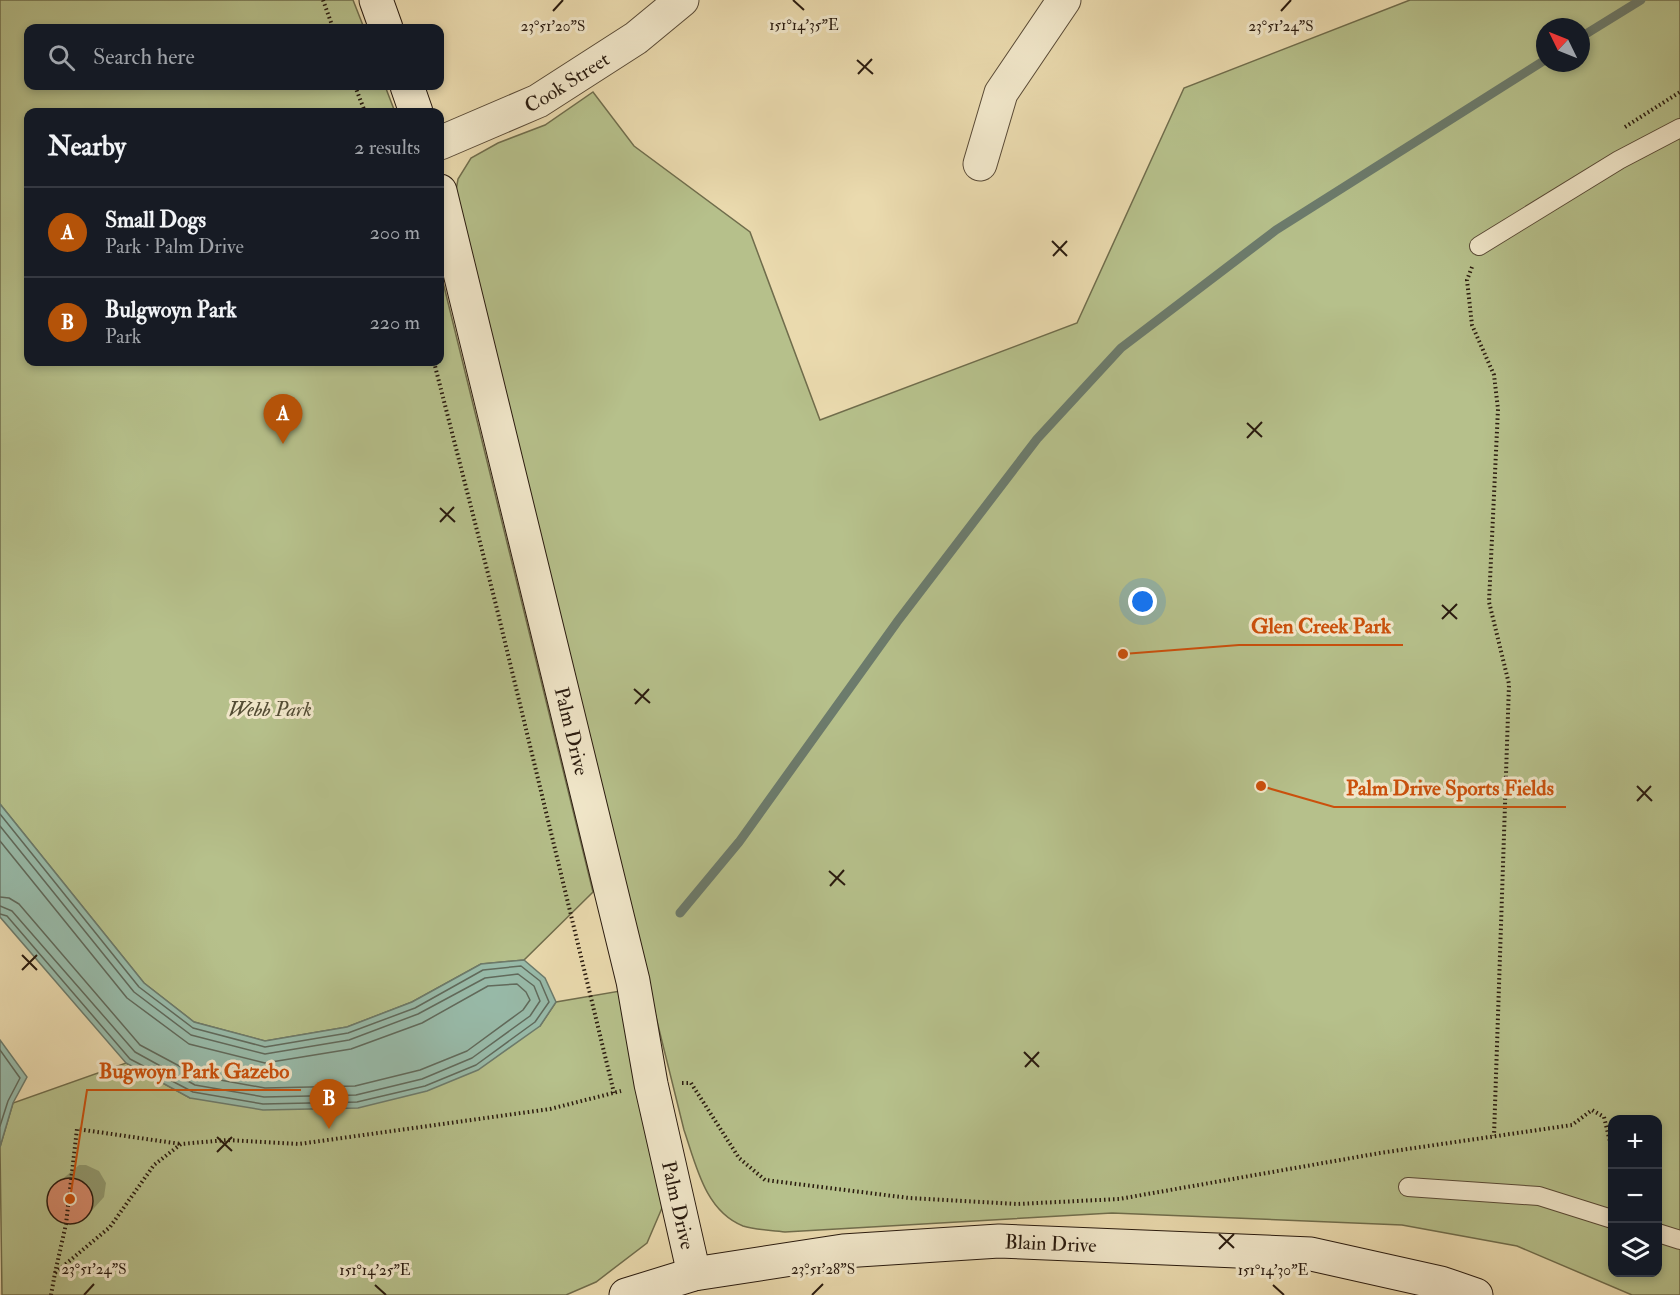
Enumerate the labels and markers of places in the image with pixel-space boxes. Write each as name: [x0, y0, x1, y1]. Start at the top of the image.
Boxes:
pin: A: [264, 394, 302, 444]
callout: Glen Creek Park: [1239, 606, 1403, 645]
callout: Palm Drive Sports Fields: [1334, 768, 1566, 807]
callout: Bugwoyn Park Gazebo: [87, 1051, 301, 1090]
pin: B: [310, 1080, 348, 1129]

